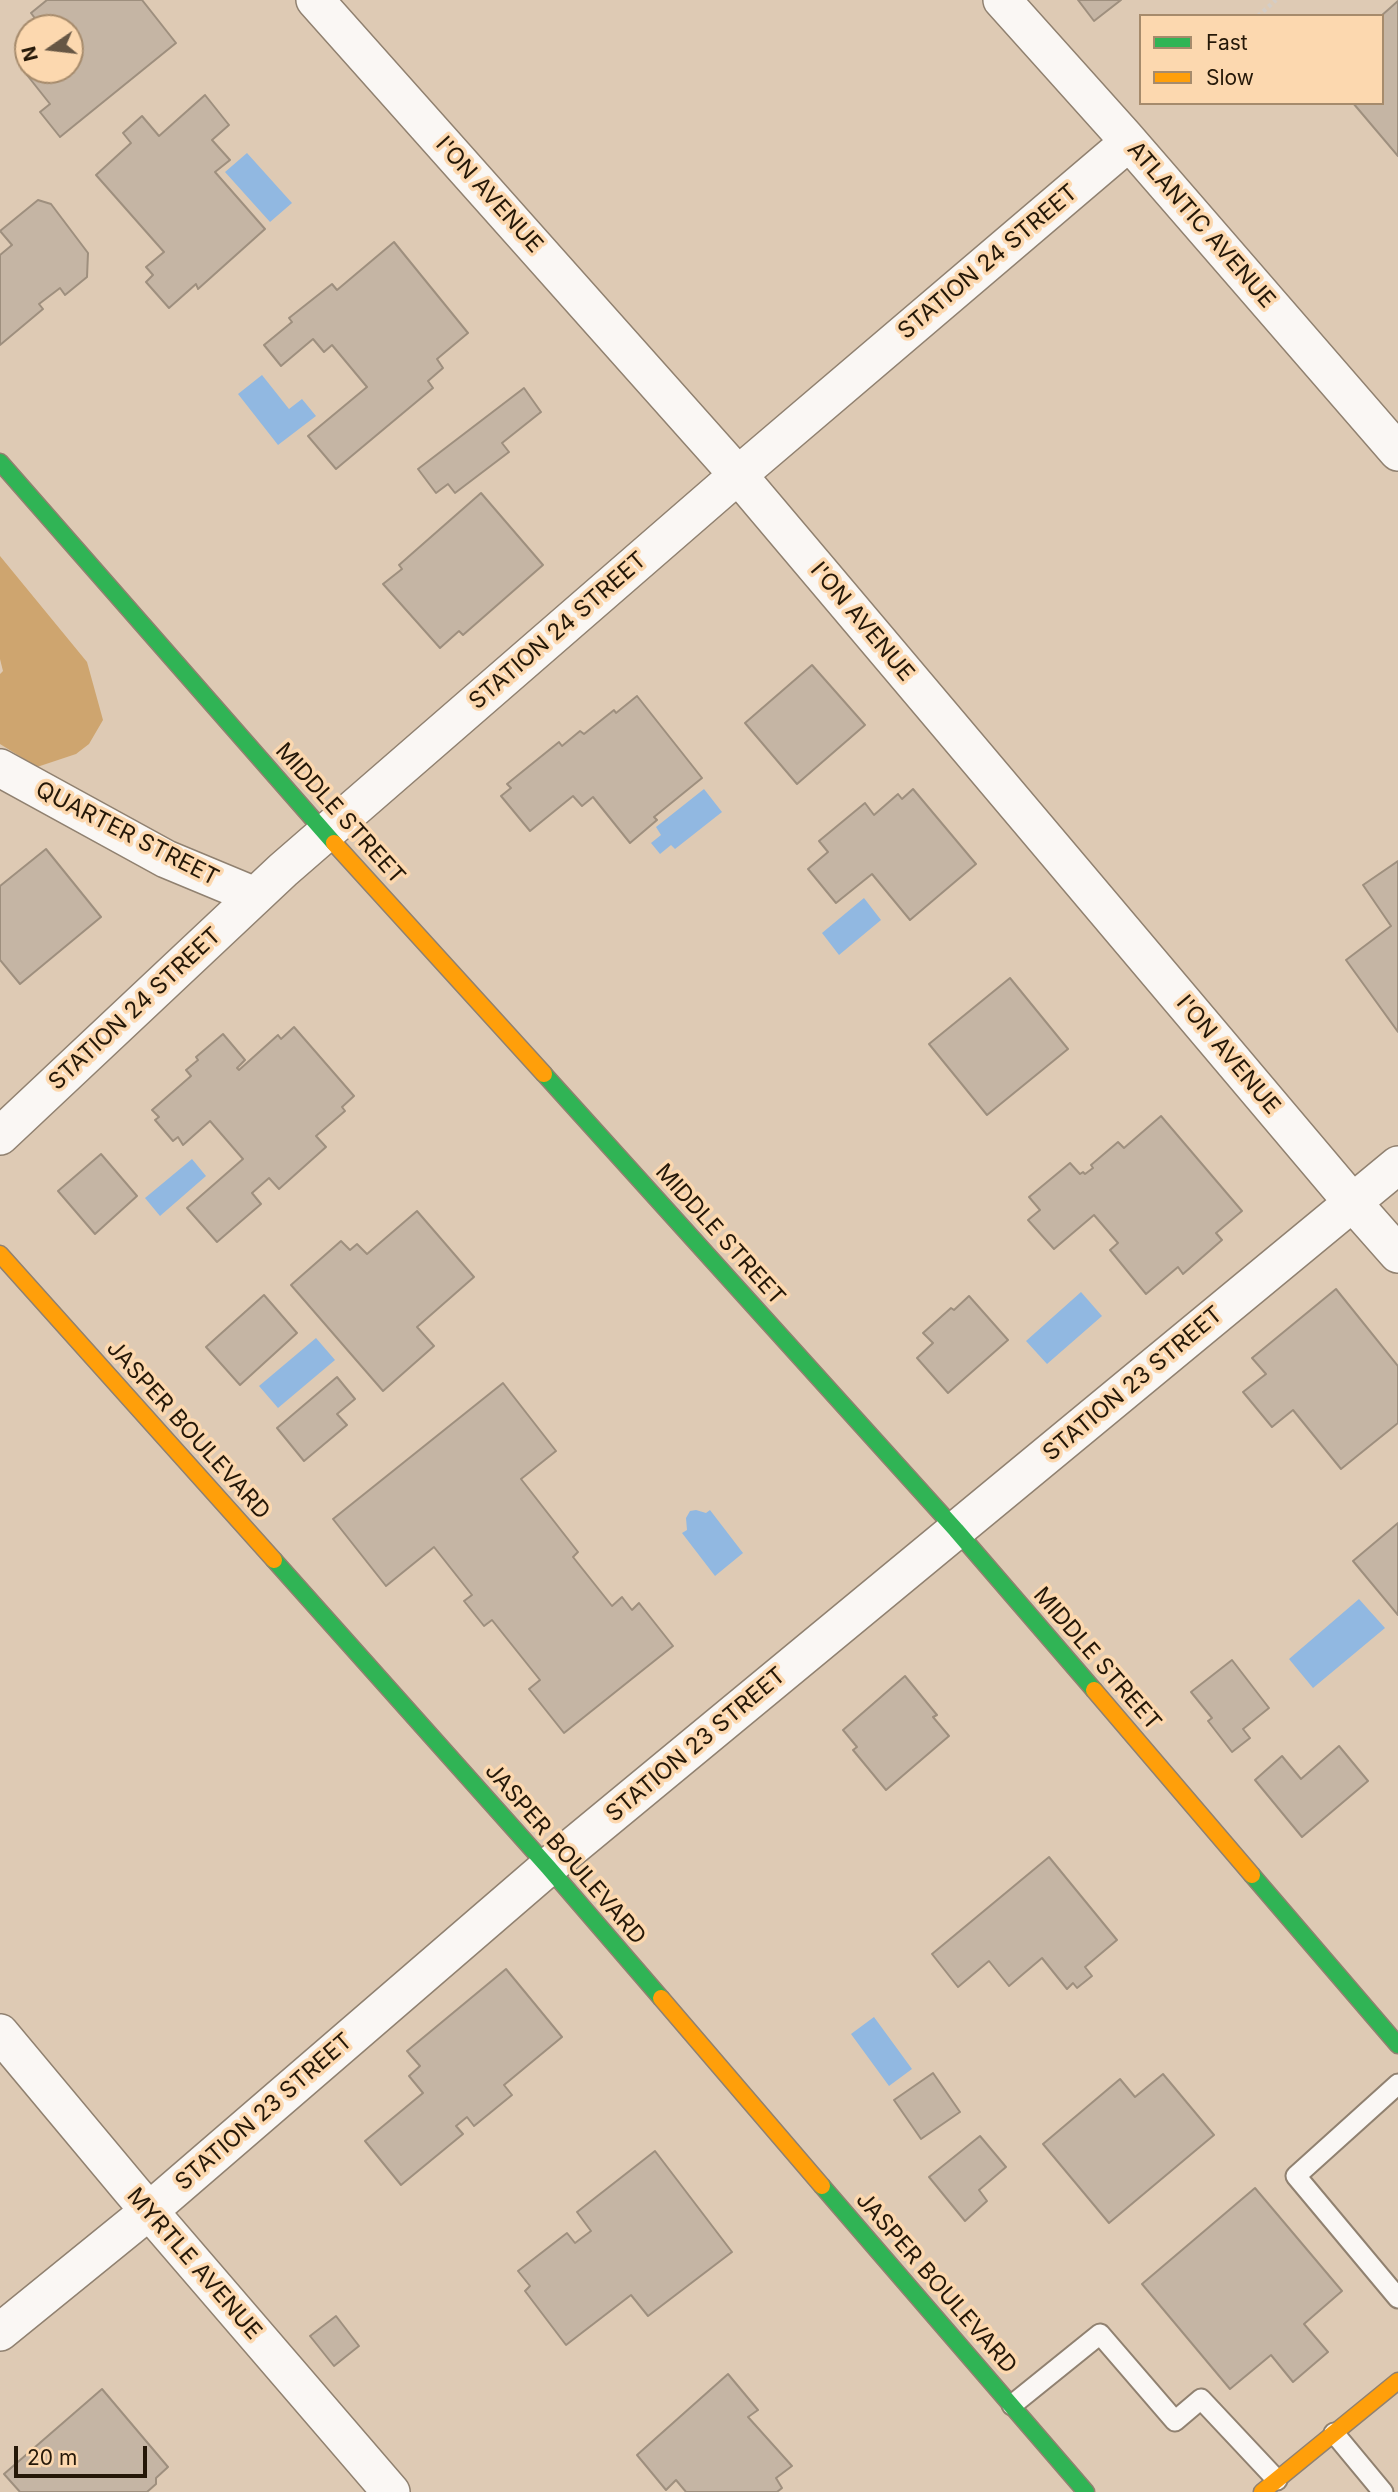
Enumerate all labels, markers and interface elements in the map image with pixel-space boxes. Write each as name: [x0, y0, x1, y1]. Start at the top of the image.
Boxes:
north arrow: [14, 14, 84, 84]
legend: [1139, 14, 1384, 105]
text: Fast: [1206, 30, 1248, 55]
text: N: [17, 44, 43, 64]
text: Slow: [1206, 65, 1254, 90]
street label: I'ON AVENUE: [430, 131, 548, 259]
street label: ATLANTIC AVENUE: [1121, 136, 1281, 314]
street label: STATION 24 STREET: [893, 179, 1083, 345]
street label: STATION 24 STREET: [464, 546, 652, 716]
street label: I'ON AVENUE: [804, 557, 920, 687]
street label: MIDDLE STREET: [269, 738, 411, 890]
street label: QUARTER STREET: [31, 776, 223, 892]
street label: STATION 24 STREET: [43, 922, 227, 1096]
street label: I'ON AVENUE: [1170, 990, 1286, 1120]
street label: MIDDLE STREET: [649, 1159, 791, 1311]
street label: STATION 23 STREET: [1038, 1301, 1228, 1467]
street label: JASPER BOULEVARD: [100, 1335, 276, 1525]
street label: MIDDLE STREET: [1027, 1582, 1167, 1736]
street label: STATION 23 STREET: [601, 1662, 791, 1828]
street label: JASPER BOULEVARD: [479, 1758, 651, 1950]
street label: STATION 23 STREET: [170, 2028, 358, 2196]
street label: MYRTLE AVENUE: [121, 2183, 267, 2345]
street label: JASPER BOULEVARD: [850, 2187, 1022, 2379]
scale bar: [18, 2432, 150, 2476]
text: 20 m: [27, 2445, 77, 2470]

